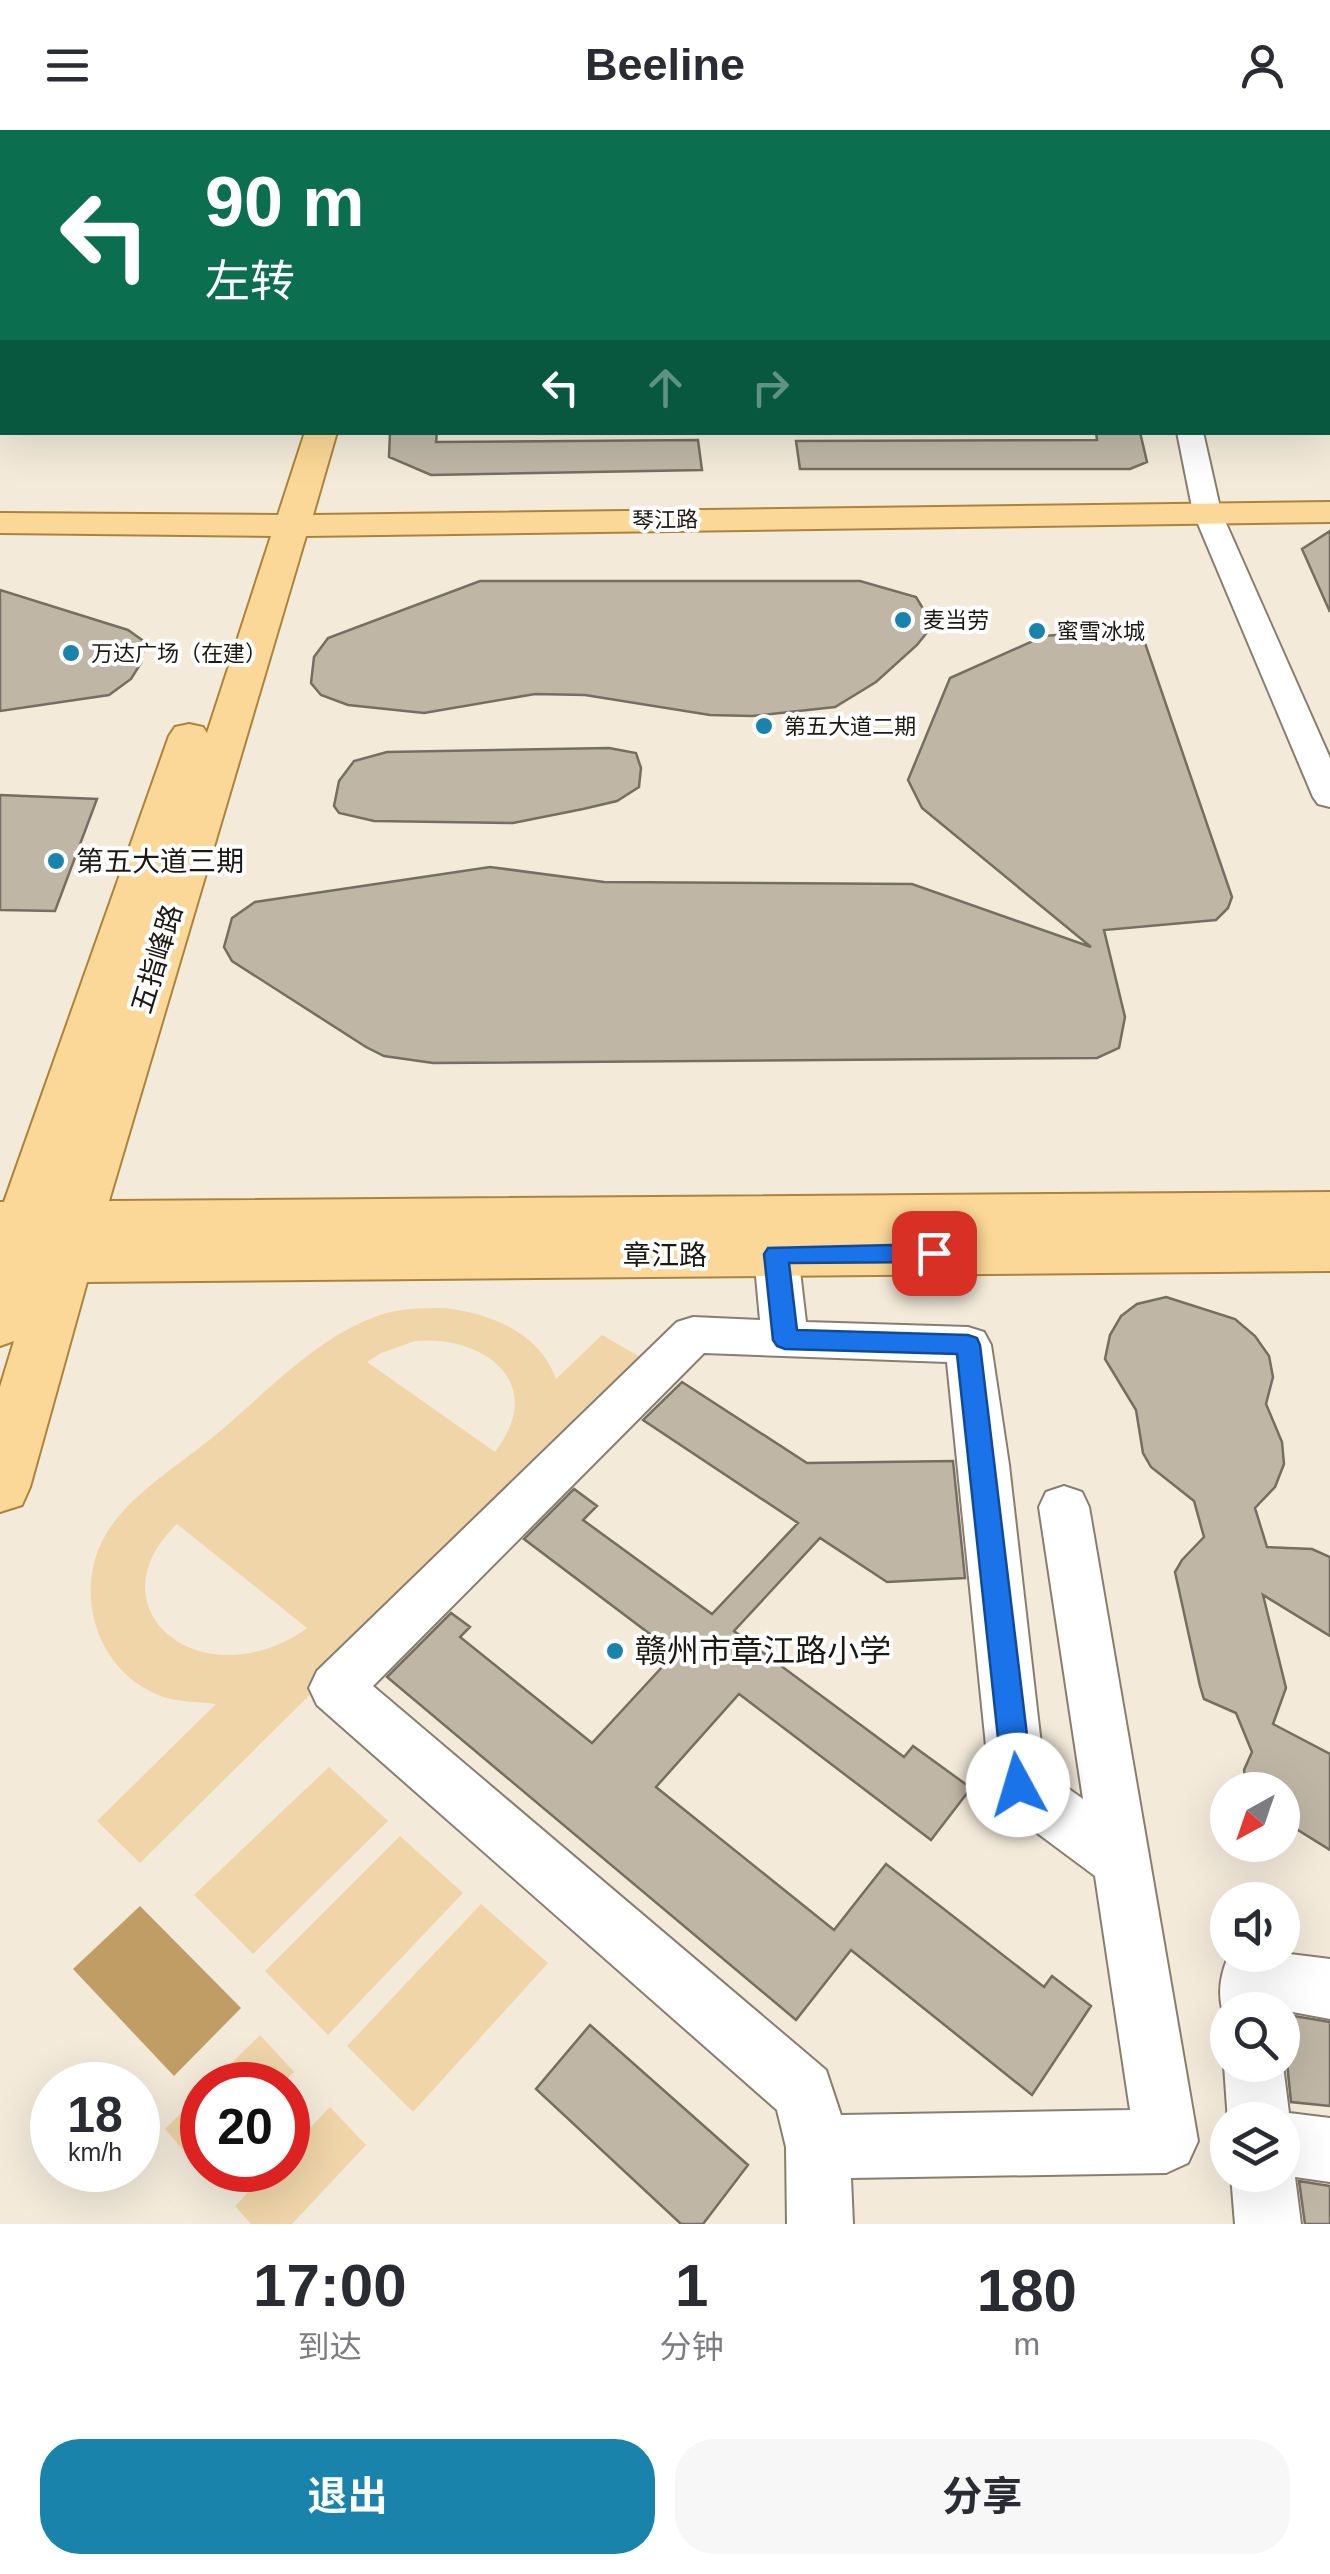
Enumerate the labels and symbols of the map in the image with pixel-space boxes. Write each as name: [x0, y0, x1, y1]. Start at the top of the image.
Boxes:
street label: 琴江路: [632, 507, 698, 533]
place label: 麦当劳: [923, 608, 989, 633]
marker: 麦当劳: [892, 609, 914, 631]
place label: 蜜雪冰城: [1057, 619, 1145, 644]
marker: 蜜雪冰城: [1026, 620, 1048, 642]
place label: 万达广场（在建）: [91, 641, 267, 666]
marker: 万达广场（在建）: [60, 642, 82, 664]
place label: 第五大道二期: [784, 714, 916, 739]
marker: 第五大道二期: [753, 715, 775, 737]
place label: 第五大道三期: [76, 846, 244, 877]
marker: 第五大道三期: [45, 850, 67, 872]
street label: 五指峰路: [126, 901, 188, 1017]
pin: [892, 1211, 977, 1296]
street label: 章江路: [623, 1240, 707, 1271]
place label: 赣州市章江路小学: [635, 1633, 891, 1669]
marker: 赣州市章江路小学: [604, 1640, 626, 1662]
position arrow: [966, 1733, 1070, 1837]
north arrow: [1210, 1772, 1300, 1862]
speed limit sign: 20: [180, 2062, 310, 2192]

